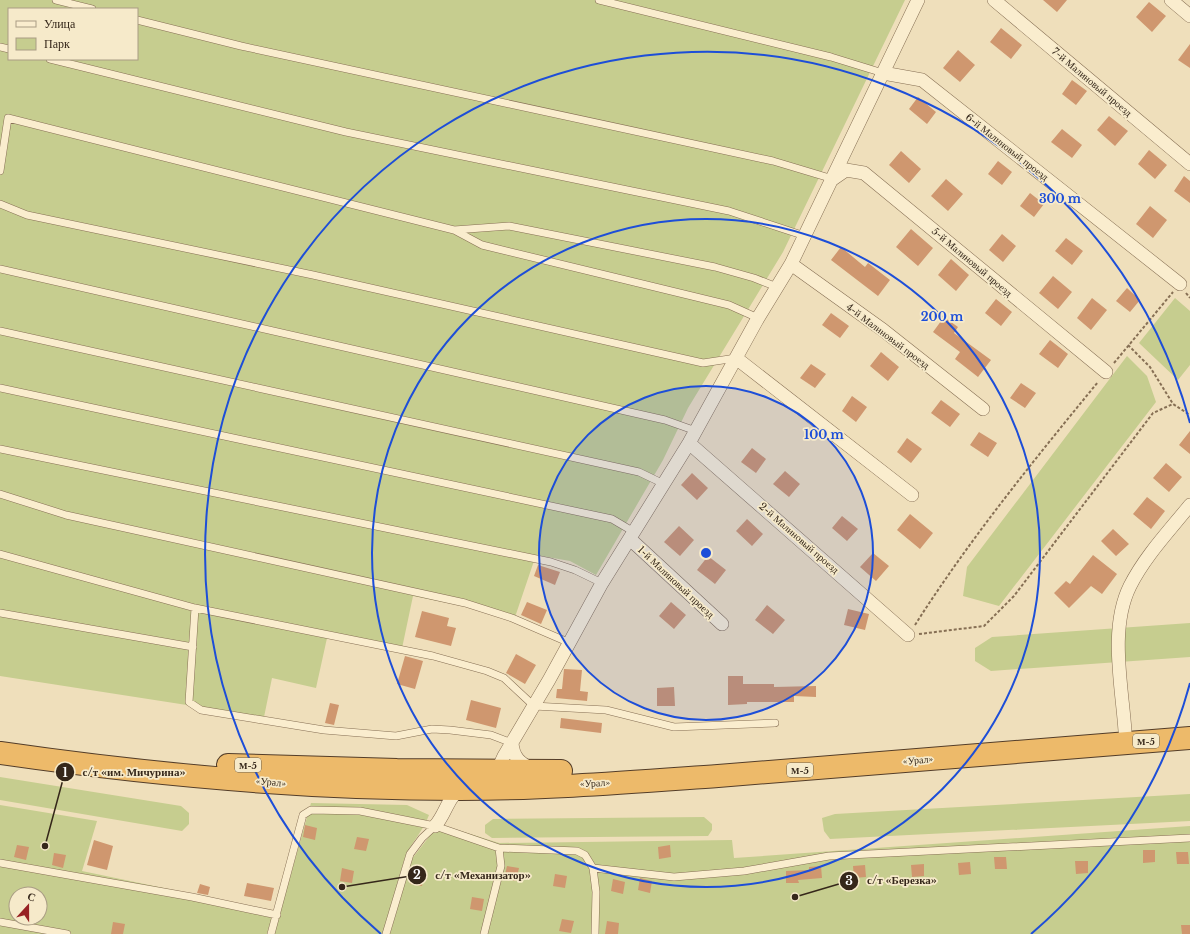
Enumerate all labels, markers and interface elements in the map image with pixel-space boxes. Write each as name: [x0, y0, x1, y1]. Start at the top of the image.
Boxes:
legend: [8, 8, 138, 60]
text: Улица: [44, 16, 76, 31]
text: Парк: [44, 36, 70, 51]
street label: 7-й Малиновый проезд: [1049, 45, 1135, 119]
street label: 6-й Малиновый проезд: [963, 110, 1051, 184]
text: 300 m: [1039, 191, 1082, 206]
street label: 5-й Малиновый проезд: [929, 224, 1015, 300]
street label: 4-й Малиновый проезд: [844, 300, 932, 372]
text: 200 m: [921, 309, 964, 324]
text: 100 m: [804, 427, 845, 442]
street label: 2-й Малиновый проезд: [756, 500, 842, 576]
street label: 1-й Малиновый проезд: [635, 543, 717, 621]
centre of rings: [699, 546, 713, 560]
road number: М-5: [1133, 734, 1159, 748]
street label: «Урал»: [902, 752, 934, 768]
road number: М-5: [235, 758, 261, 772]
callout: с/т «им. Мичурина»: [55, 761, 194, 784]
road number: М-5: [787, 763, 813, 777]
text: 1: [62, 765, 68, 780]
text: с/т «им. Мичурина»: [83, 765, 185, 779]
street label: «Урал»: [255, 774, 287, 790]
street label: «Урал»: [579, 776, 611, 790]
callout: с/т «Механизатор»: [407, 864, 538, 887]
text: 2: [413, 867, 421, 882]
text: с/т «Механизатор»: [435, 868, 531, 882]
callout: с/т «Березка»: [839, 869, 944, 892]
text: 3: [845, 873, 853, 888]
text: с/т «Березка»: [867, 873, 937, 887]
north arrow: [8, 886, 48, 926]
text: С: [25, 889, 38, 905]

